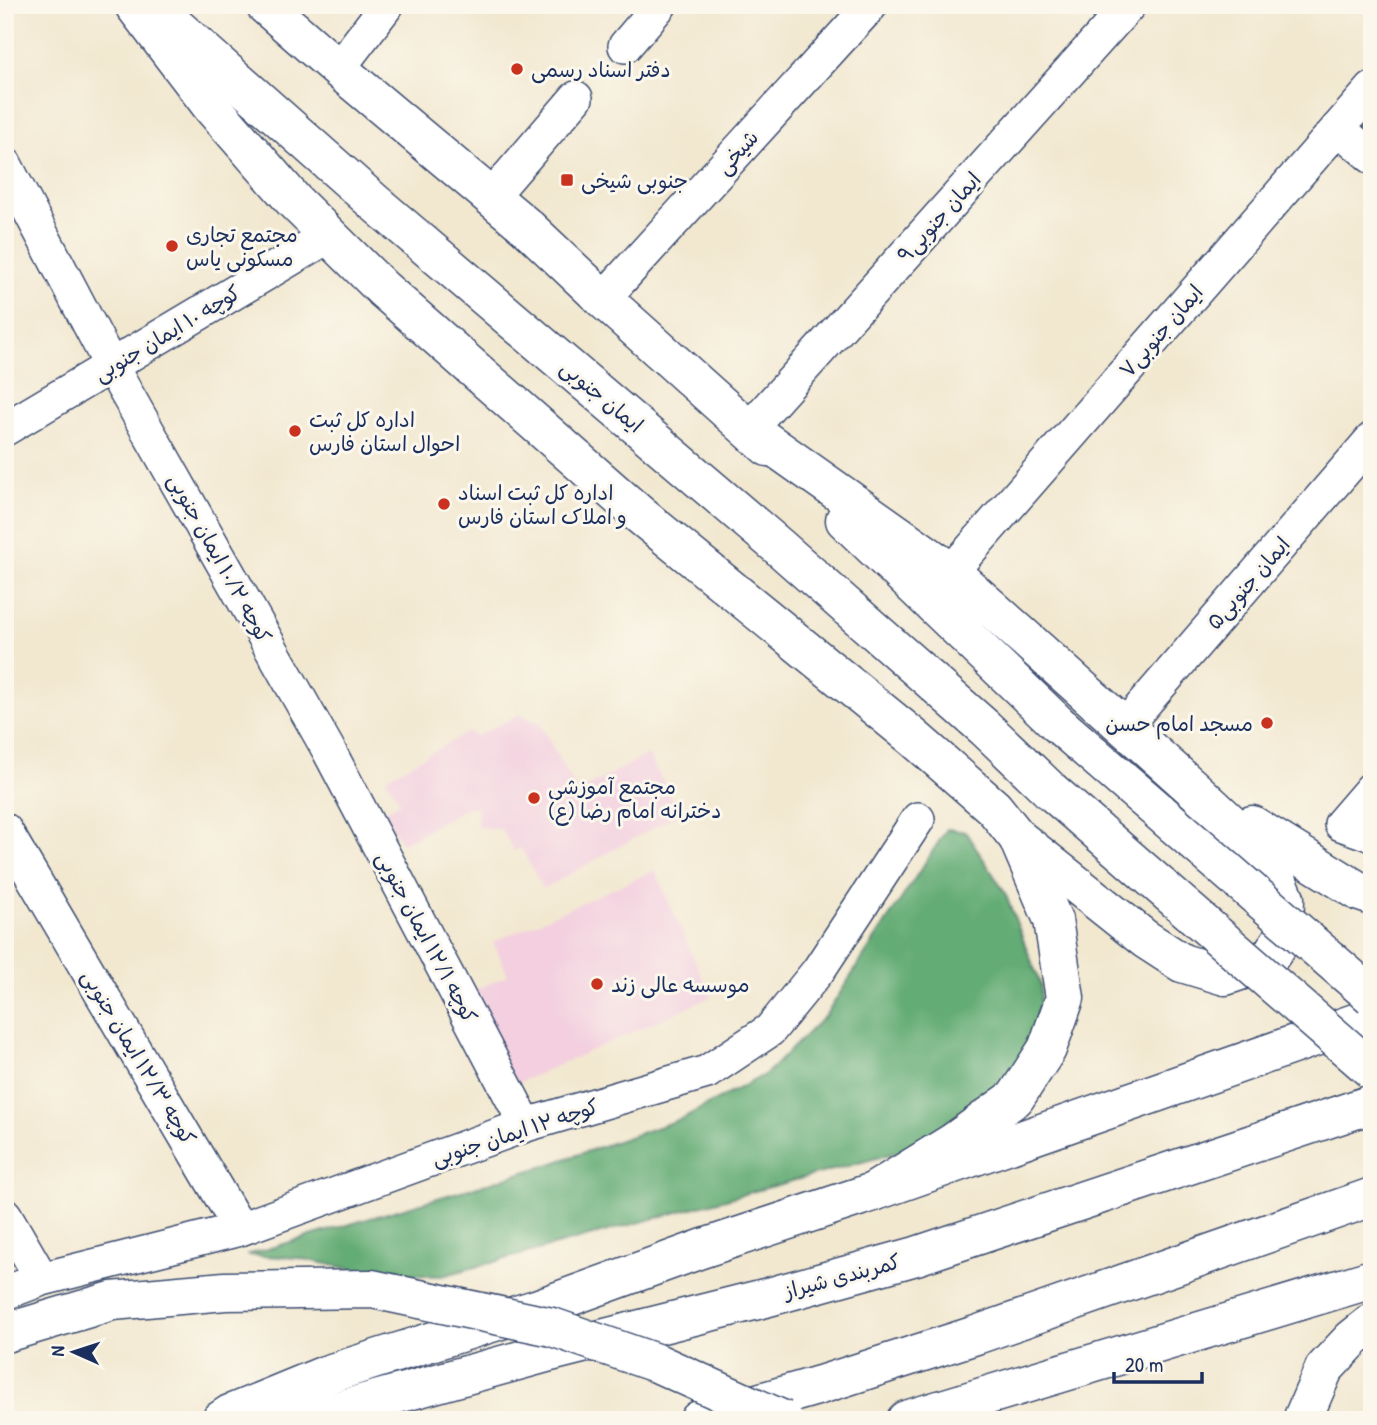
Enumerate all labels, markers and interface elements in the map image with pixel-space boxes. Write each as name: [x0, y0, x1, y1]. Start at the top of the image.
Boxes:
place label: دفتر اسناد رسمی: [531, 55, 671, 84]
marker: دفتر اسناد رسمی: [509, 61, 525, 77]
street label: شیخی: [709, 123, 765, 181]
street label: ایمان جنوبی۹: [890, 165, 988, 269]
place label: جنوبی شیخی: [581, 166, 688, 195]
marker: جنوبی شیخی: [559, 172, 575, 188]
place label: مجتمع تجاری مسکونی یاس: [186, 220, 298, 273]
marker: مجتمع تجاری مسکونی یاس: [164, 238, 180, 254]
street label: کوچه ۱۰ ایمان جنوبی: [88, 278, 246, 388]
street label: ایمان جنوبی۷: [1113, 278, 1209, 384]
street label: ایمان جنوبی: [555, 353, 649, 439]
place label: اداره کل ثبت احوال استان فارس: [309, 405, 460, 458]
marker: اداره کل ثبت احوال استان فارس: [287, 423, 303, 439]
street label: کوچه ۱۰/۲ ایمان جنوبی: [161, 468, 279, 648]
place label: اداره کل ثبت اسناد و املاک استان فارس: [458, 478, 627, 531]
marker: اداره کل ثبت اسناد و املاک استان فارس: [436, 496, 452, 512]
street label: ایمان جنوبی۵: [1200, 530, 1296, 636]
place label: مسجد امام حسن: [1105, 709, 1253, 740]
marker: مسجد امام حسن: [1259, 715, 1275, 731]
place label: مجتمع آموزشی دخترانه امام رضا (ع): [548, 772, 721, 827]
marker: مجتمع آموزشی دخترانه امام رضا (ع): [526, 790, 542, 806]
street label: کوچه ۱۲/۱ ایمان جنوبی: [369, 846, 485, 1028]
street label: کوچه ۱۲/۳ ایمان جنوبی: [75, 964, 203, 1150]
place label: موسسه عالی زند: [611, 970, 750, 999]
marker: موسسه عالی زند: [589, 976, 605, 992]
street label: کوچه ۱۲ ایمان جنوبی: [428, 1091, 602, 1173]
street label: کمربندی شیراز: [779, 1247, 904, 1306]
north arrow: [38, 1316, 108, 1386]
scale bar: [1114, 1341, 1202, 1385]
text: N: [44, 1345, 70, 1357]
text: 20 m: [1125, 1350, 1163, 1379]

